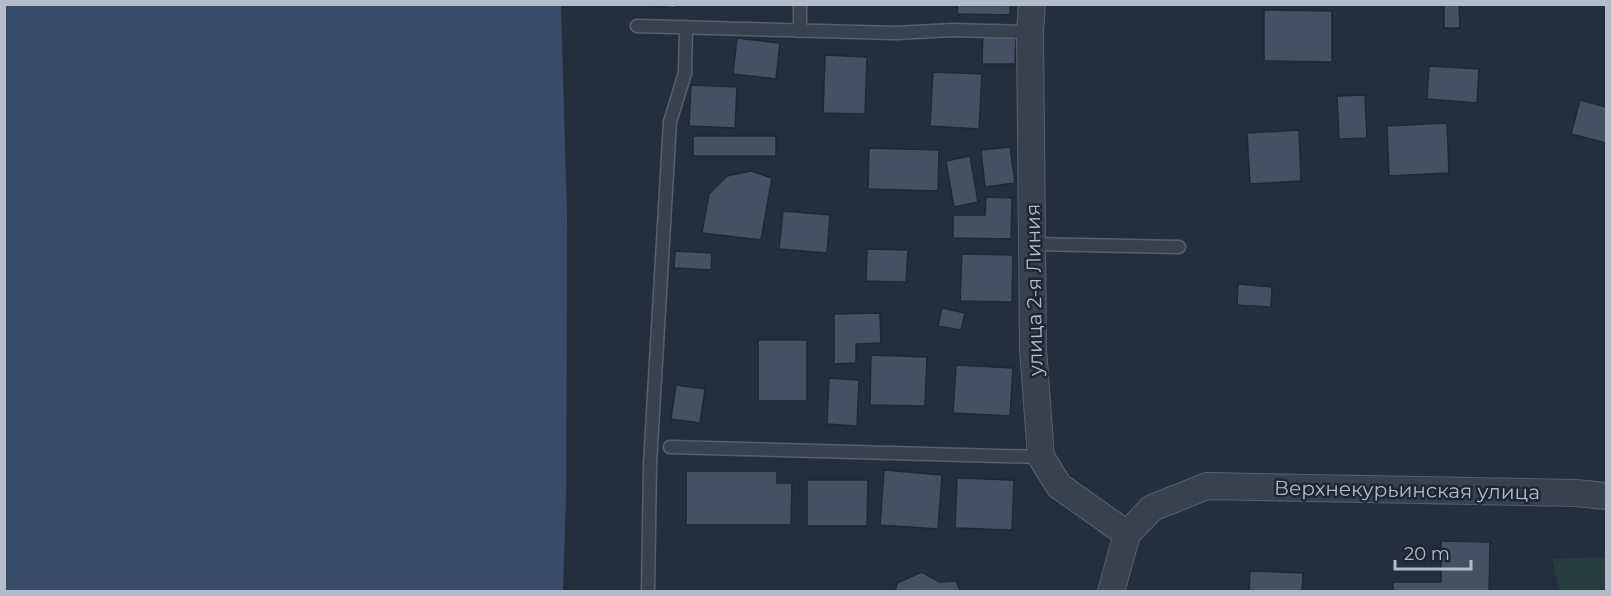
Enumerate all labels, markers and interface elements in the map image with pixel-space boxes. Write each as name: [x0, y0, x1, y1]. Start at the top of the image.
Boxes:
street label: улица 2-я Линия: [1020, 204, 1048, 377]
street label: Верхнекурьинская улица: [1274, 476, 1540, 504]
scale bar: [1395, 533, 1472, 571]
text: 20 m: [1404, 543, 1450, 565]

